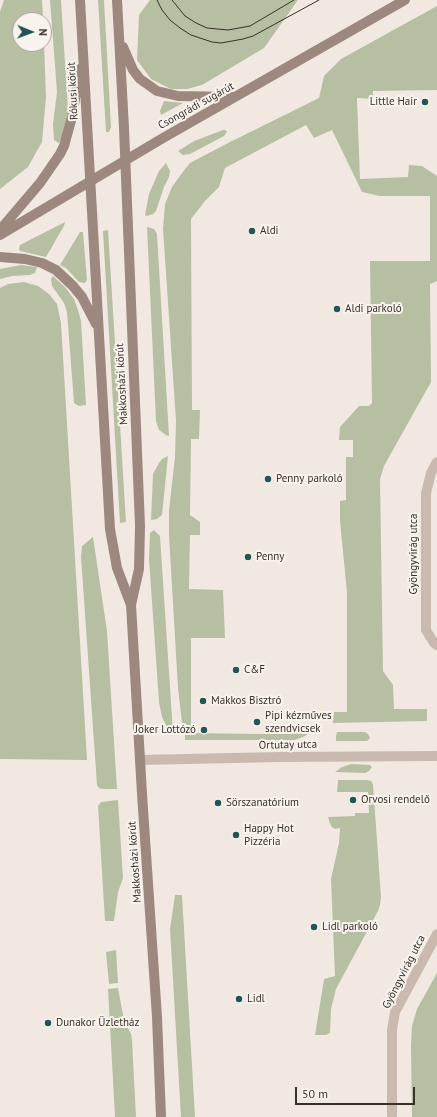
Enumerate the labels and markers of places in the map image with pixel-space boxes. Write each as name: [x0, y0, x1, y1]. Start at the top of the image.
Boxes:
place label: Little Hair: [370, 95, 417, 109]
marker: Little Hair: [420, 97, 430, 107]
place label: Aldi: [260, 224, 279, 238]
marker: Aldi: [247, 226, 257, 236]
place label: Aldi parkoló: [345, 302, 402, 316]
marker: Aldi parkoló: [332, 304, 342, 314]
place label: Penny parkoló: [276, 472, 343, 486]
marker: Penny parkoló: [263, 474, 273, 484]
place label: Penny: [256, 550, 285, 564]
marker: Penny: [243, 552, 253, 562]
place label: C&F: [244, 663, 265, 677]
marker: C&F: [231, 665, 241, 675]
place label: Makkos Bisztró: [211, 694, 281, 708]
marker: Makkos Bisztró: [198, 696, 208, 706]
place label: Pipi kézműves szendvicsek: [265, 709, 332, 735]
marker: Pipi kézműves szendvicsek: [252, 717, 262, 727]
place label: Joker Lottózó: [135, 723, 196, 737]
marker: Joker Lottózó: [199, 725, 209, 735]
place label: Orvosi rendelő: [361, 793, 430, 807]
marker: Orvosi rendelő: [348, 795, 358, 805]
place label: Sörszanatórium: [226, 796, 299, 810]
marker: Sörszanatórium: [213, 798, 223, 808]
place label: Happy Hot Pizzéria: [244, 822, 294, 848]
marker: Happy Hot Pizzéria: [231, 830, 241, 840]
place label: Lidl parkoló: [322, 920, 378, 934]
marker: Lidl parkoló: [309, 922, 319, 932]
place label: Lidl: [247, 992, 265, 1006]
marker: Lidl: [234, 994, 244, 1004]
place label: Dunakor Üzletház: [56, 1016, 139, 1030]
marker: Dunakor Üzletház: [43, 1018, 53, 1028]

